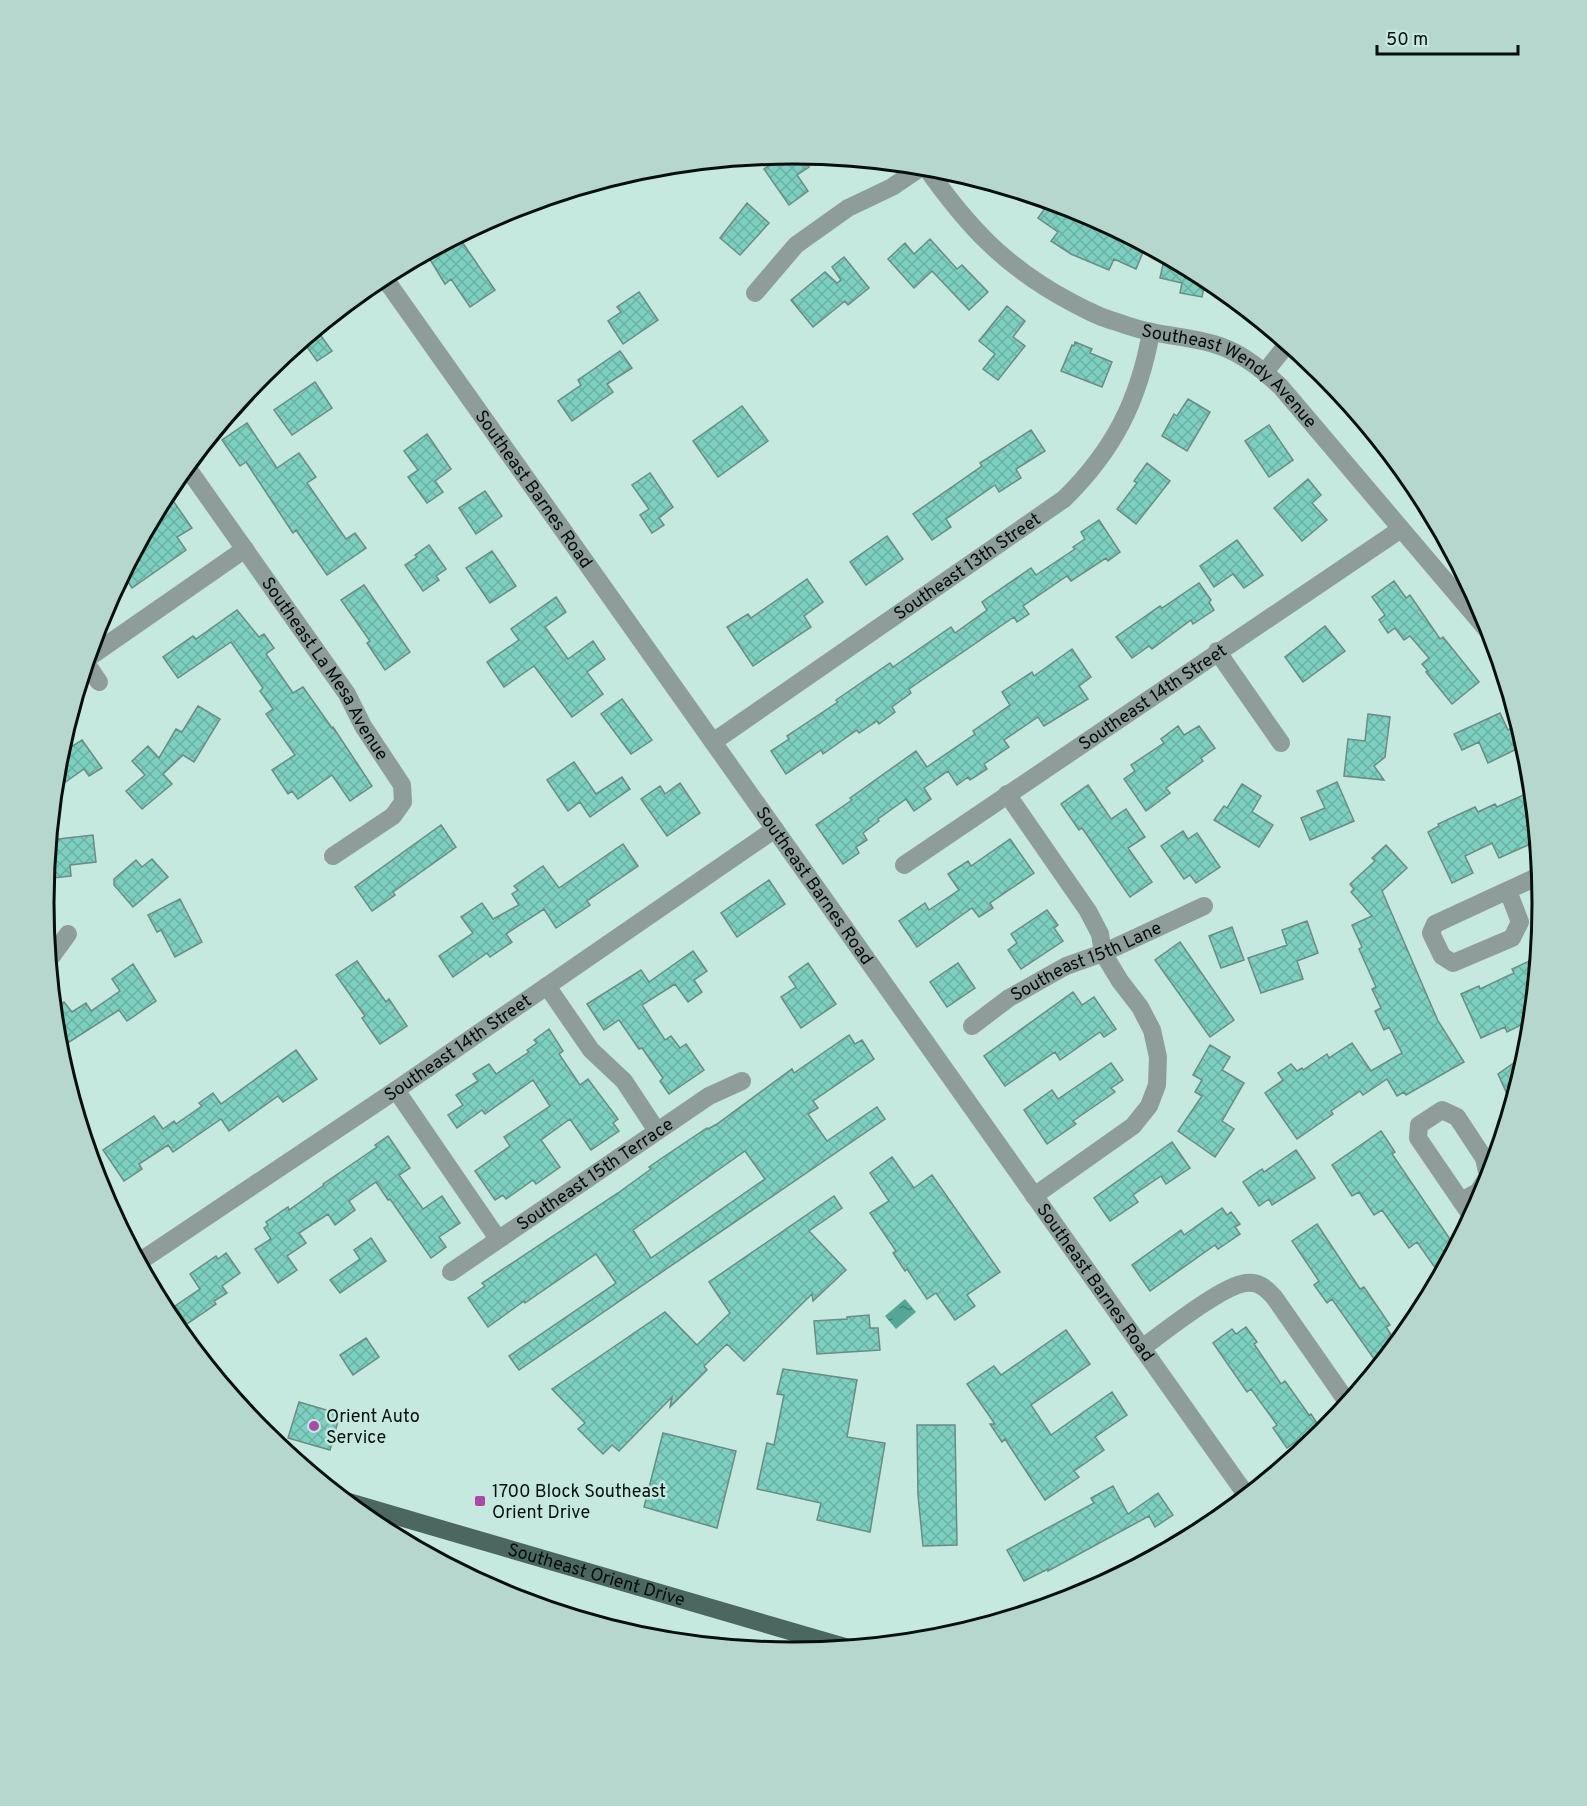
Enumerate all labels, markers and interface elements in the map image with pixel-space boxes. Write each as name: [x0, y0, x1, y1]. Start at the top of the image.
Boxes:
scale bar: [1377, 18, 1518, 56]
text: 50 m: [1386, 29, 1428, 52]
street label: Southeast Wendy Avenue: [1139, 320, 1321, 434]
street label: Southeast Barnes Road: [469, 406, 597, 574]
street label: Southeast 13th Street: [890, 508, 1046, 626]
street label: Southeast La Mesa Avenue: [255, 573, 393, 765]
street label: Southeast 14th Street: [1075, 640, 1232, 756]
street label: Southeast Barnes Road: [750, 803, 877, 970]
street label: Southeast 15th Lane: [1007, 917, 1166, 1008]
street label: Southeast 14th Street: [380, 990, 537, 1108]
street label: Southeast 15th Terrace: [513, 1114, 678, 1237]
street label: Southeast Barnes Road: [1030, 1199, 1158, 1367]
place label: Orient Auto Service: [326, 1406, 420, 1450]
marker: Orient Auto Service: [307, 1419, 321, 1433]
place label: 1700 Block Southeast Orient Drive: [492, 1481, 666, 1525]
marker: 1700 Block Southeast Orient Drive: [473, 1494, 487, 1508]
street label: Southeast Orient Drive: [504, 1539, 688, 1613]

